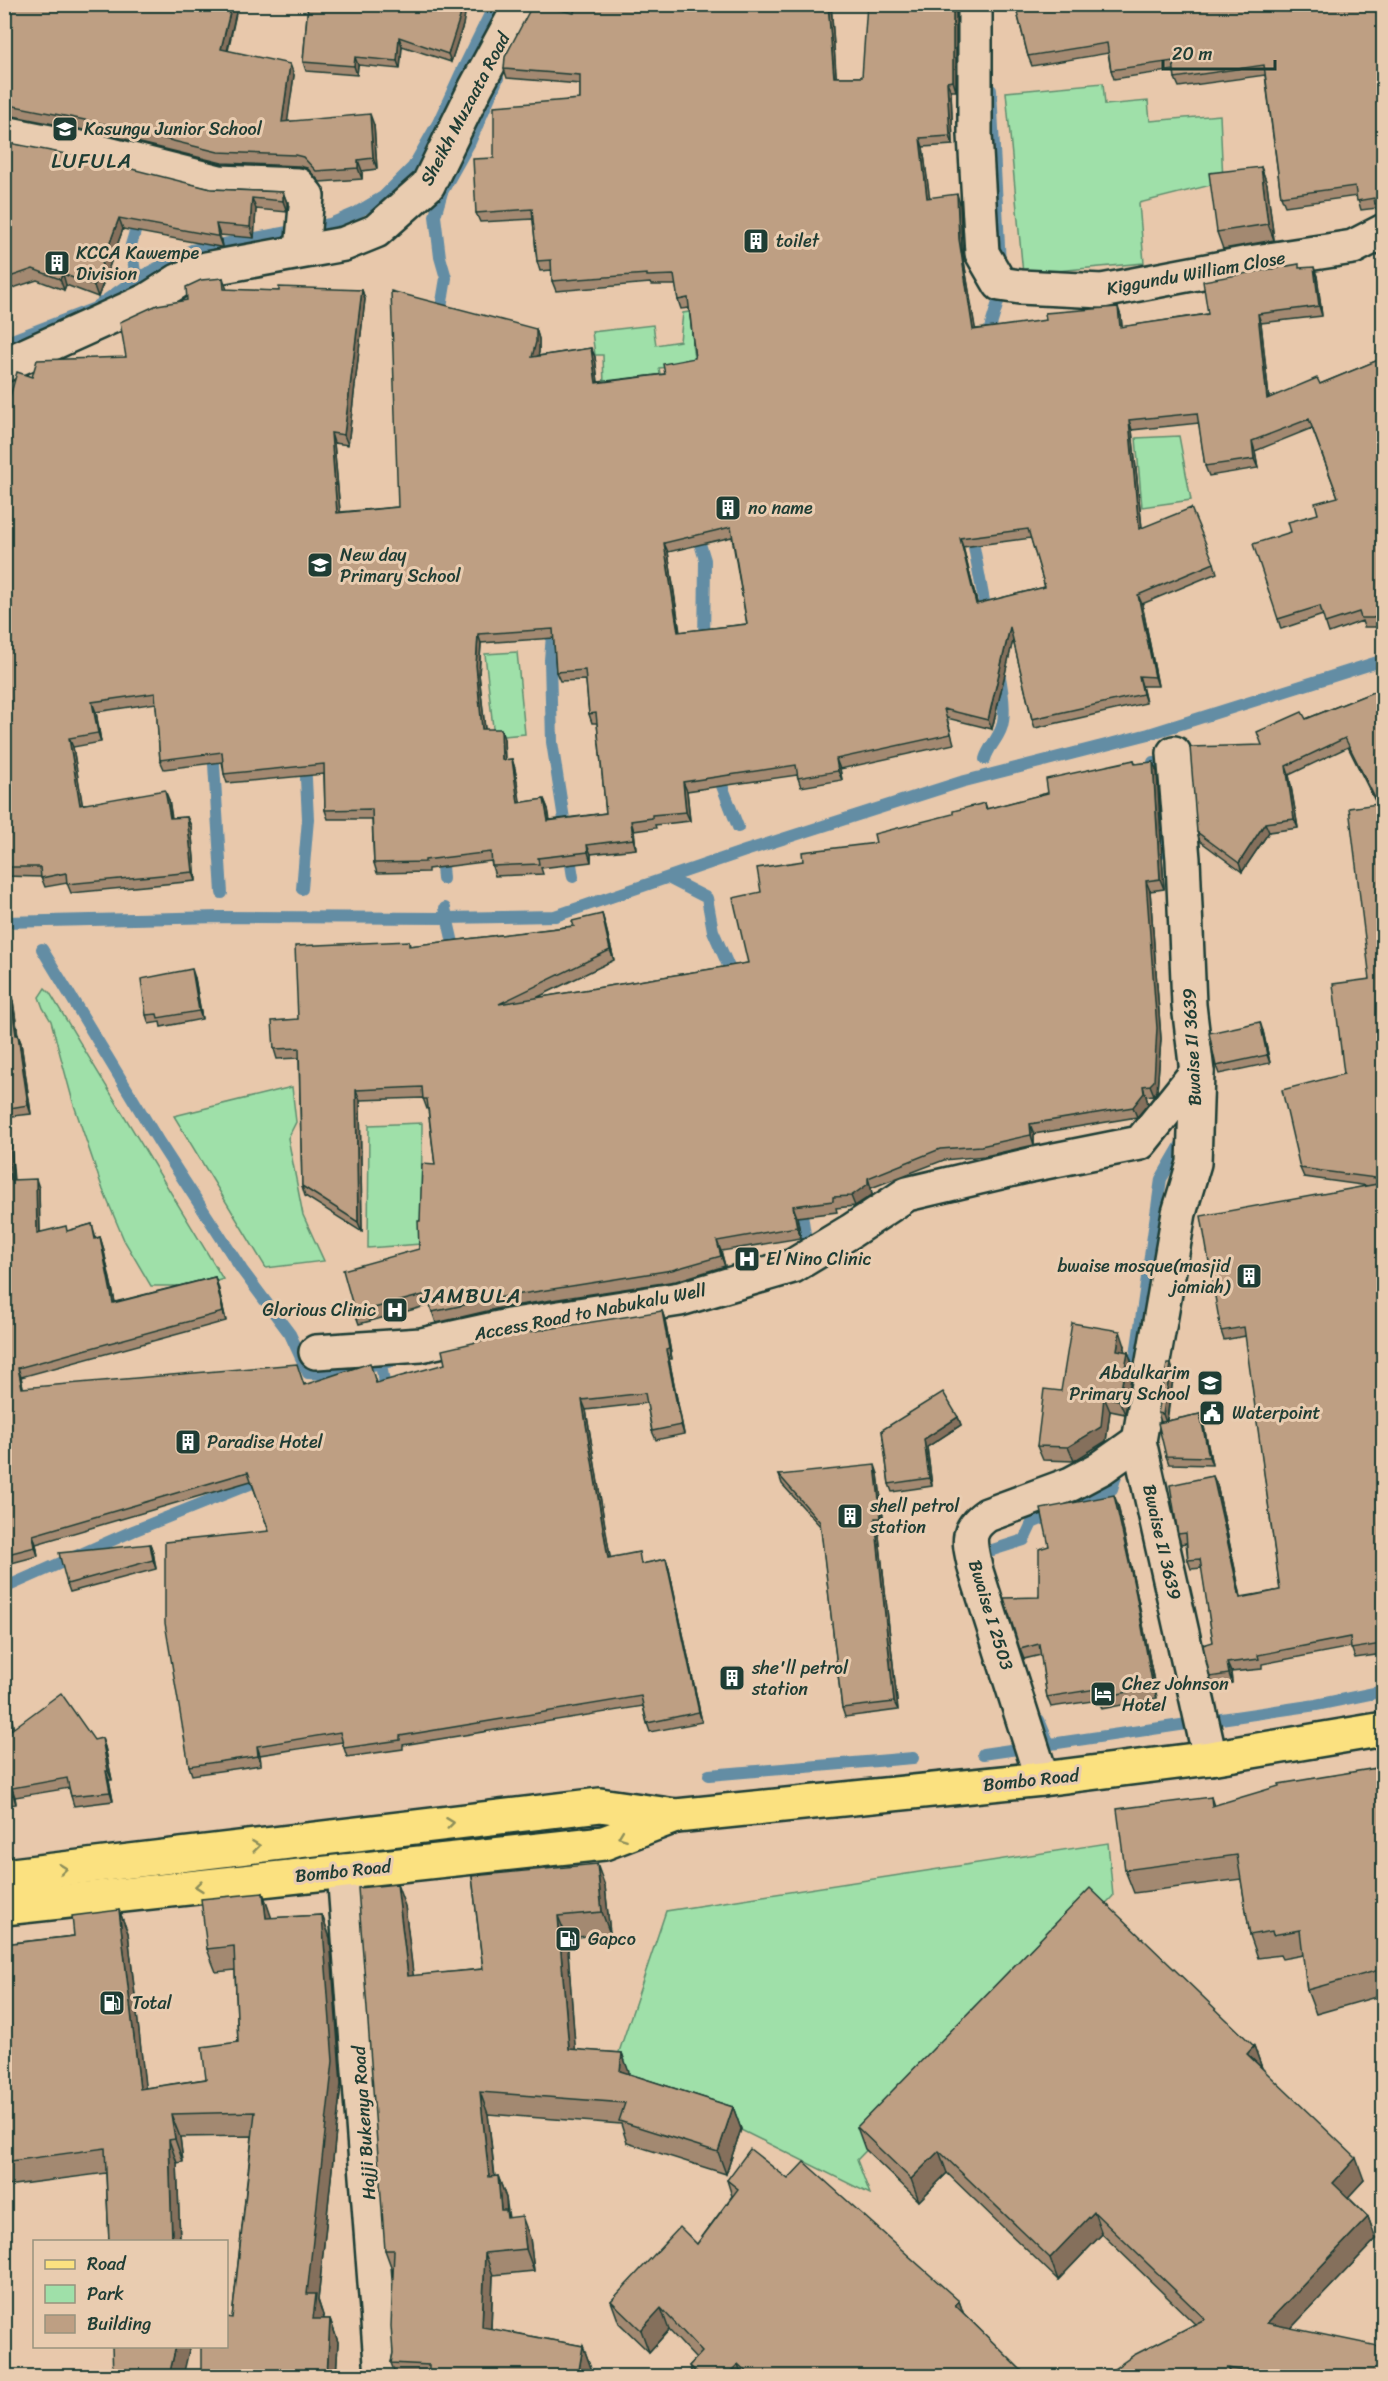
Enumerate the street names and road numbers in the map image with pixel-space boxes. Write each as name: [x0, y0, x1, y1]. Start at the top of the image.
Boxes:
street label: Sheikh Muzaata Road: [411, 25, 520, 191]
street label: Kiggundu William Close: [1104, 242, 1288, 304]
street label: Bwaise II 3639: [1173, 987, 1211, 1107]
street label: Access Road to Nabukalu Well: [470, 1274, 710, 1350]
street label: Bwaise II 3639: [1133, 1481, 1191, 1603]
street label: Bwaise I 2503: [959, 1556, 1023, 1674]
street label: Bombo Road: [982, 1759, 1082, 1801]
street label: Bombo Road: [294, 1850, 394, 1892]
street label: Hajji Bukenya Road: [343, 2043, 385, 2201]

